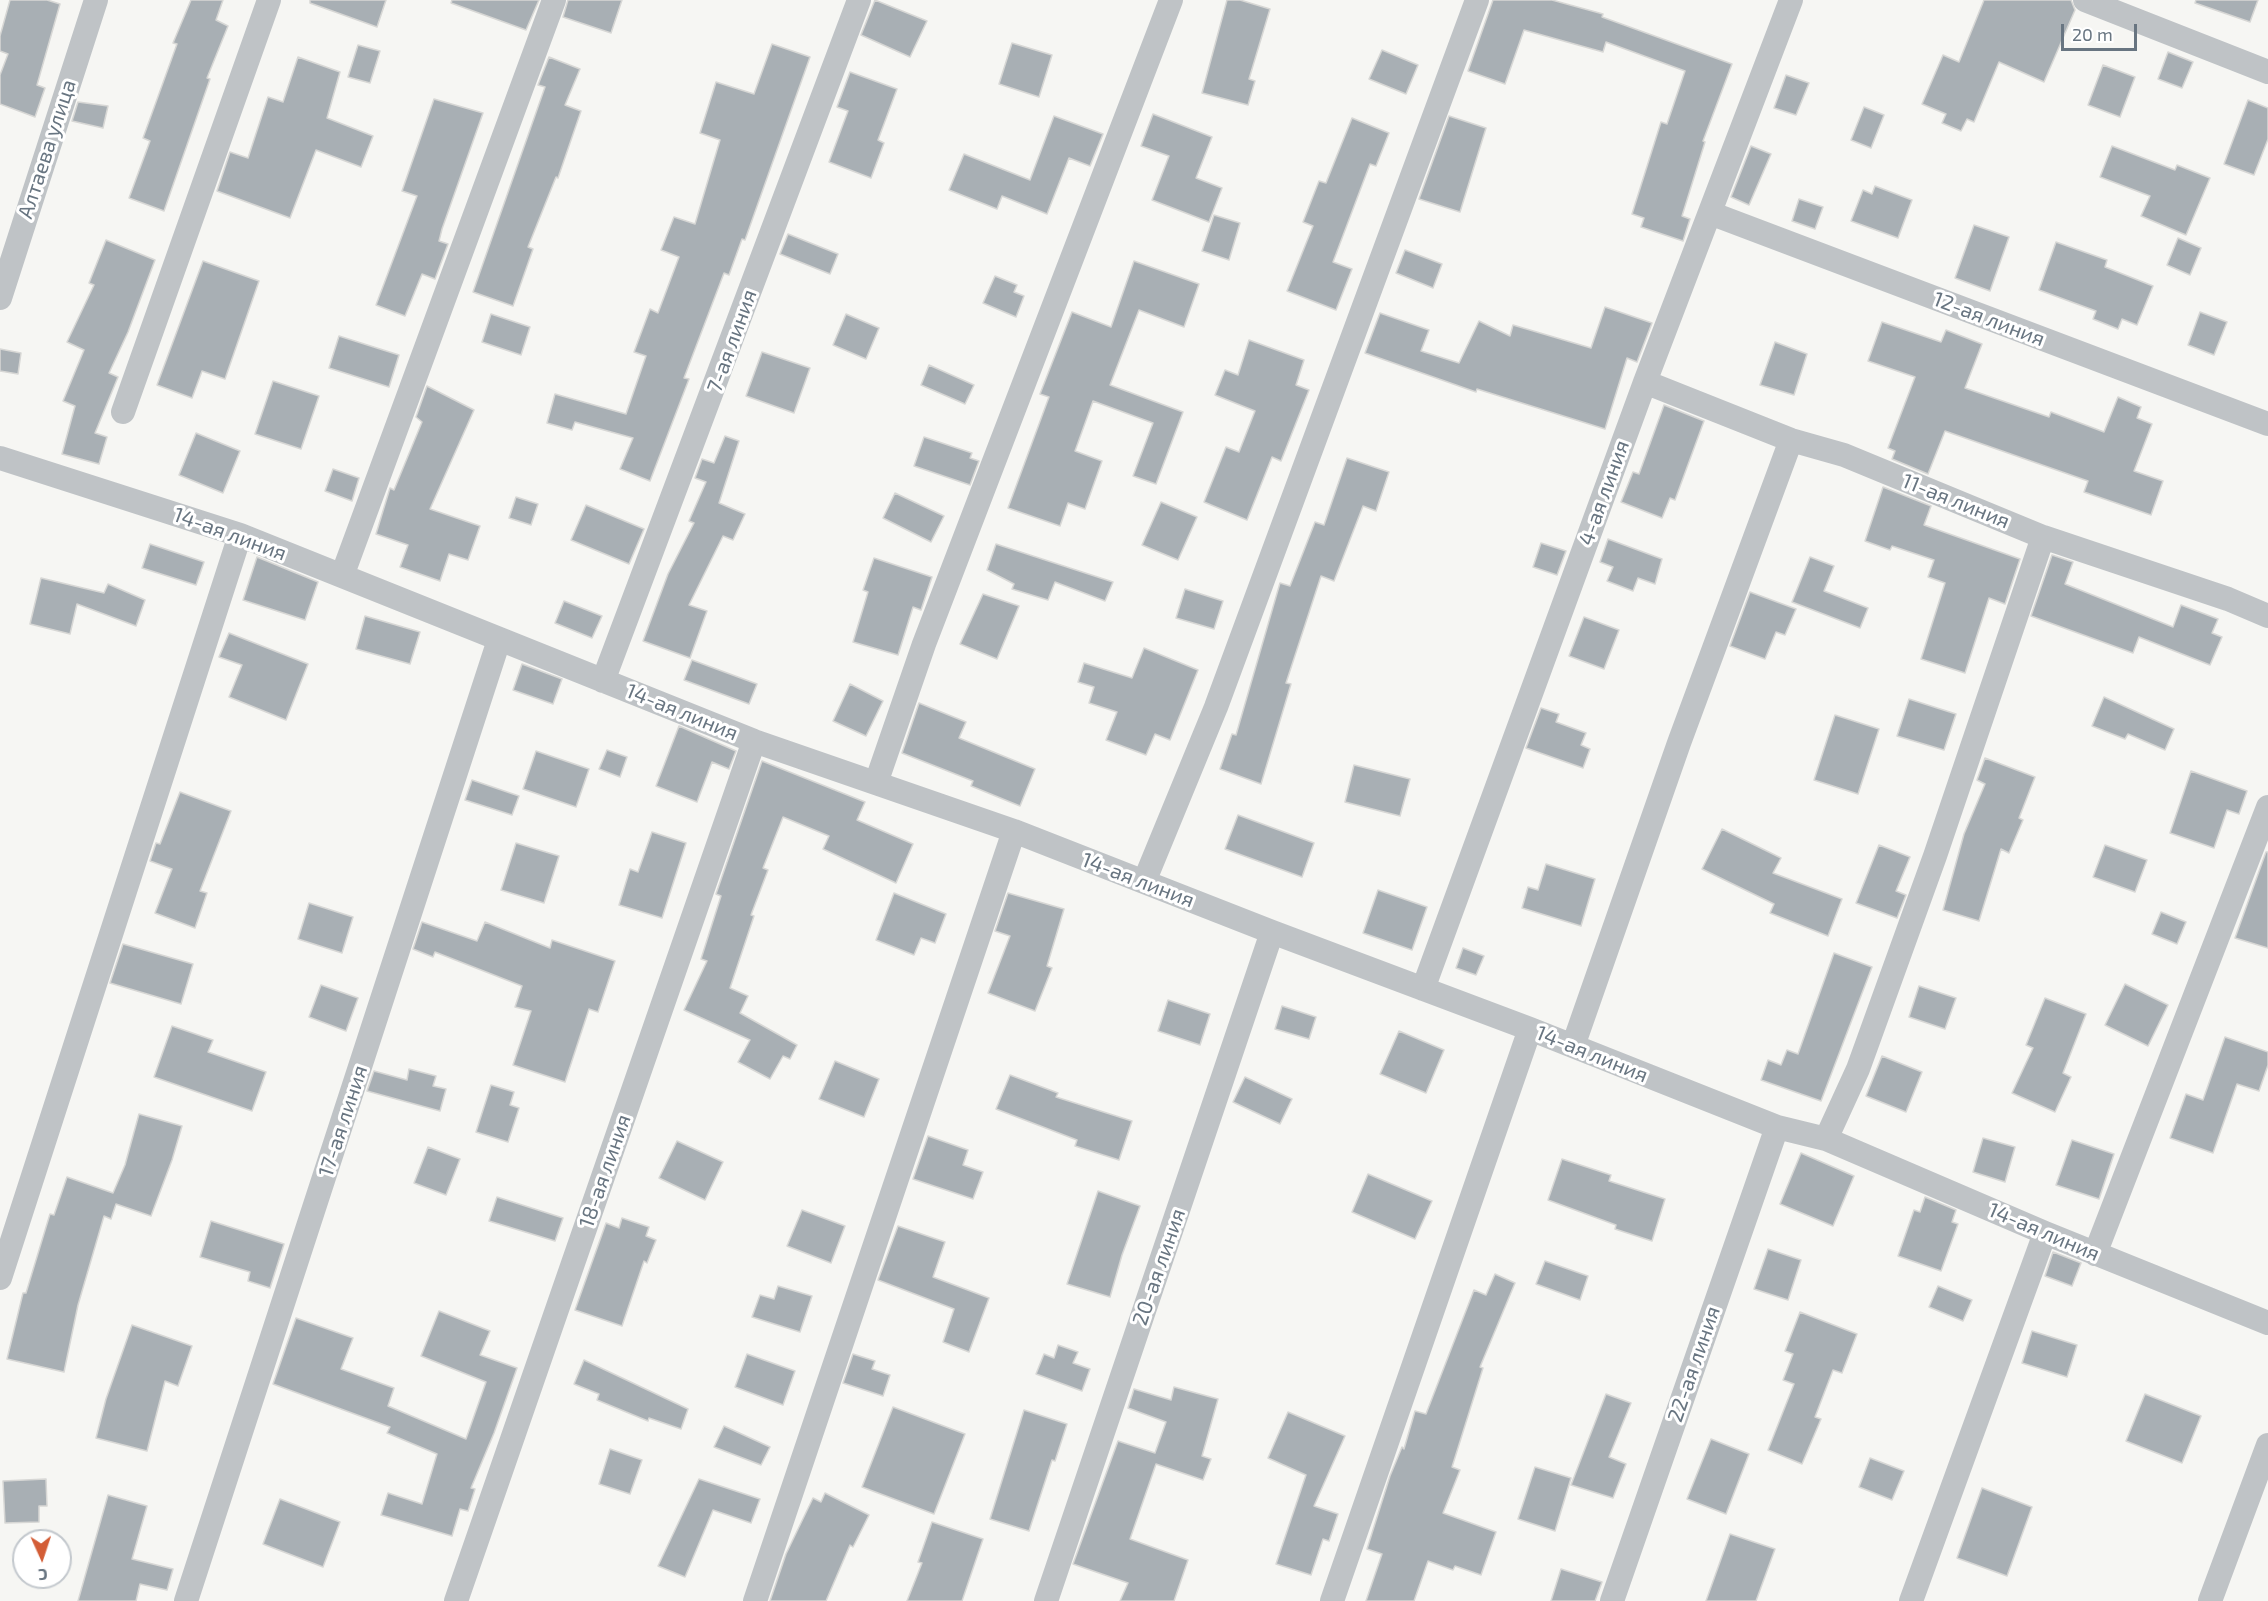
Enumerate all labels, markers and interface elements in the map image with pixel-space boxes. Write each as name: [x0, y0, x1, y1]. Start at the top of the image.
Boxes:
scale bar: [2064, 12, 2140, 50]
text: 20 m: [2072, 23, 2113, 45]
street label: Алтаева улица: [13, 76, 81, 222]
street label: 7-ая линия: [702, 286, 762, 396]
street label: 12-ая линия: [1930, 286, 2048, 352]
street label: 4-ая линия: [1573, 437, 1635, 549]
street label: 11-ая линия: [1898, 468, 2014, 534]
street label: 14-ая линия: [170, 502, 290, 566]
street label: 14-ая линия: [622, 678, 742, 746]
street label: 14-ая линия: [1078, 847, 1198, 913]
street label: 14-ая линия: [1532, 1020, 1652, 1088]
street label: 17-ая линия: [313, 1062, 373, 1180]
street label: 18-ая линия: [574, 1111, 636, 1231]
street label: 14-ая линия: [1985, 1197, 2103, 1267]
street label: 20-ая линия: [1127, 1205, 1191, 1329]
street label: 22-ая линия: [1662, 1303, 1726, 1425]
north arrow: [12, 1529, 72, 1589]
text: С: [38, 1566, 48, 1585]

